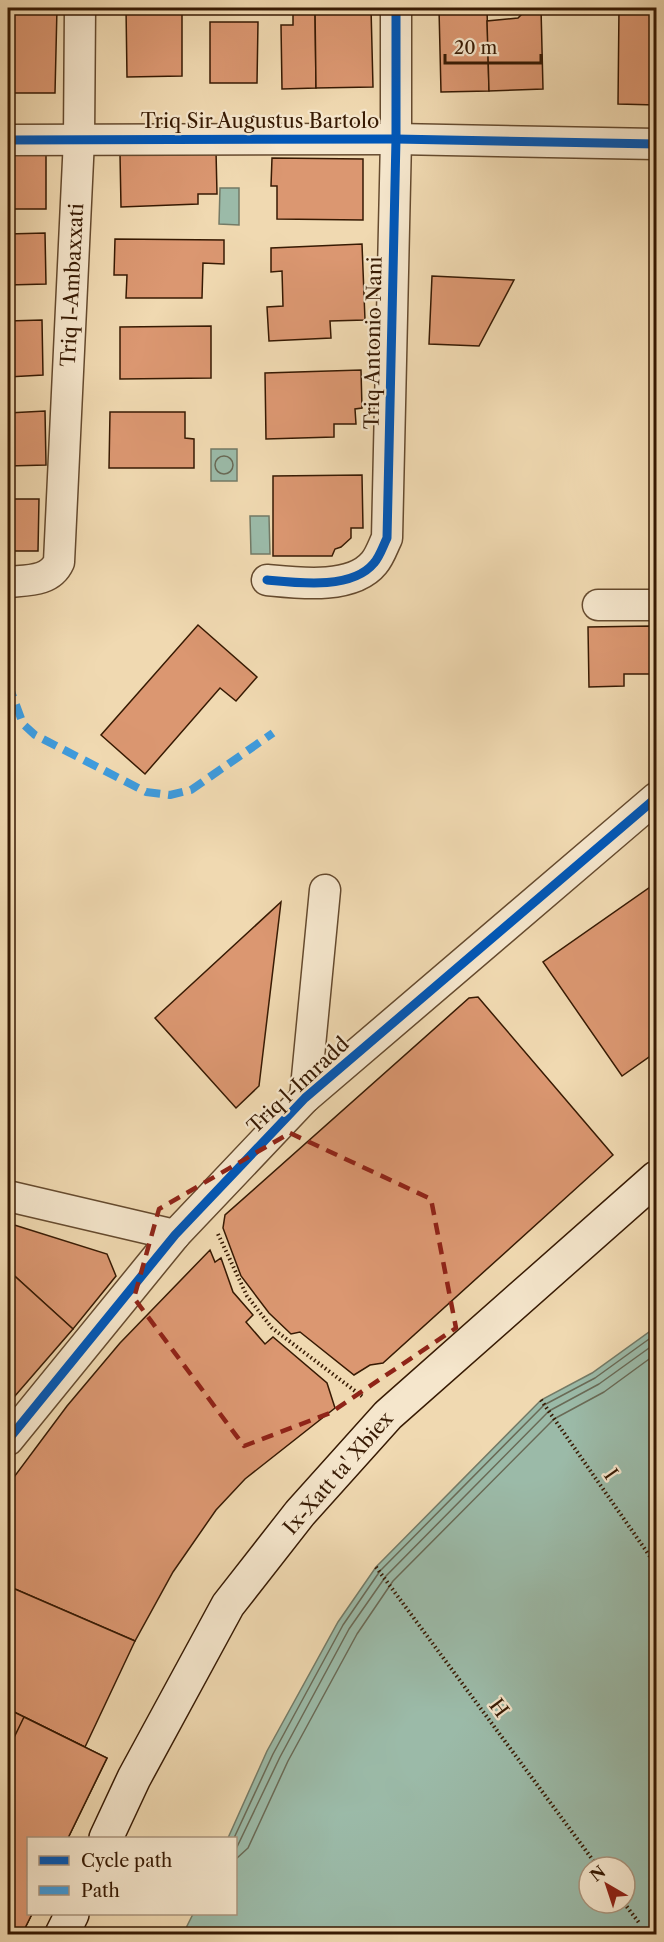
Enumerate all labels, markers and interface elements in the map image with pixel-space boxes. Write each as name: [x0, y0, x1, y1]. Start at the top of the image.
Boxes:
scale bar: [445, 27, 541, 65]
text: 20 m: [454, 37, 498, 59]
street label: Triq Sir Augustus Bartolo: [141, 109, 379, 133]
street label: Triq l-Ambaxxati: [56, 203, 88, 367]
street label: Triq Antonio Nani: [359, 256, 387, 430]
street label: Triq l-Imradd: [242, 1032, 354, 1138]
street label: Ix-Xatt ta' Xbiex: [278, 1406, 398, 1539]
street label: I: [599, 1464, 623, 1484]
street label: H: [484, 1694, 514, 1722]
legend: [27, 1837, 237, 1915]
text: Cycle path: [81, 1850, 172, 1872]
north arrow: [577, 1855, 637, 1915]
text: N: [586, 1861, 609, 1885]
text: Path: [81, 1880, 120, 1902]

